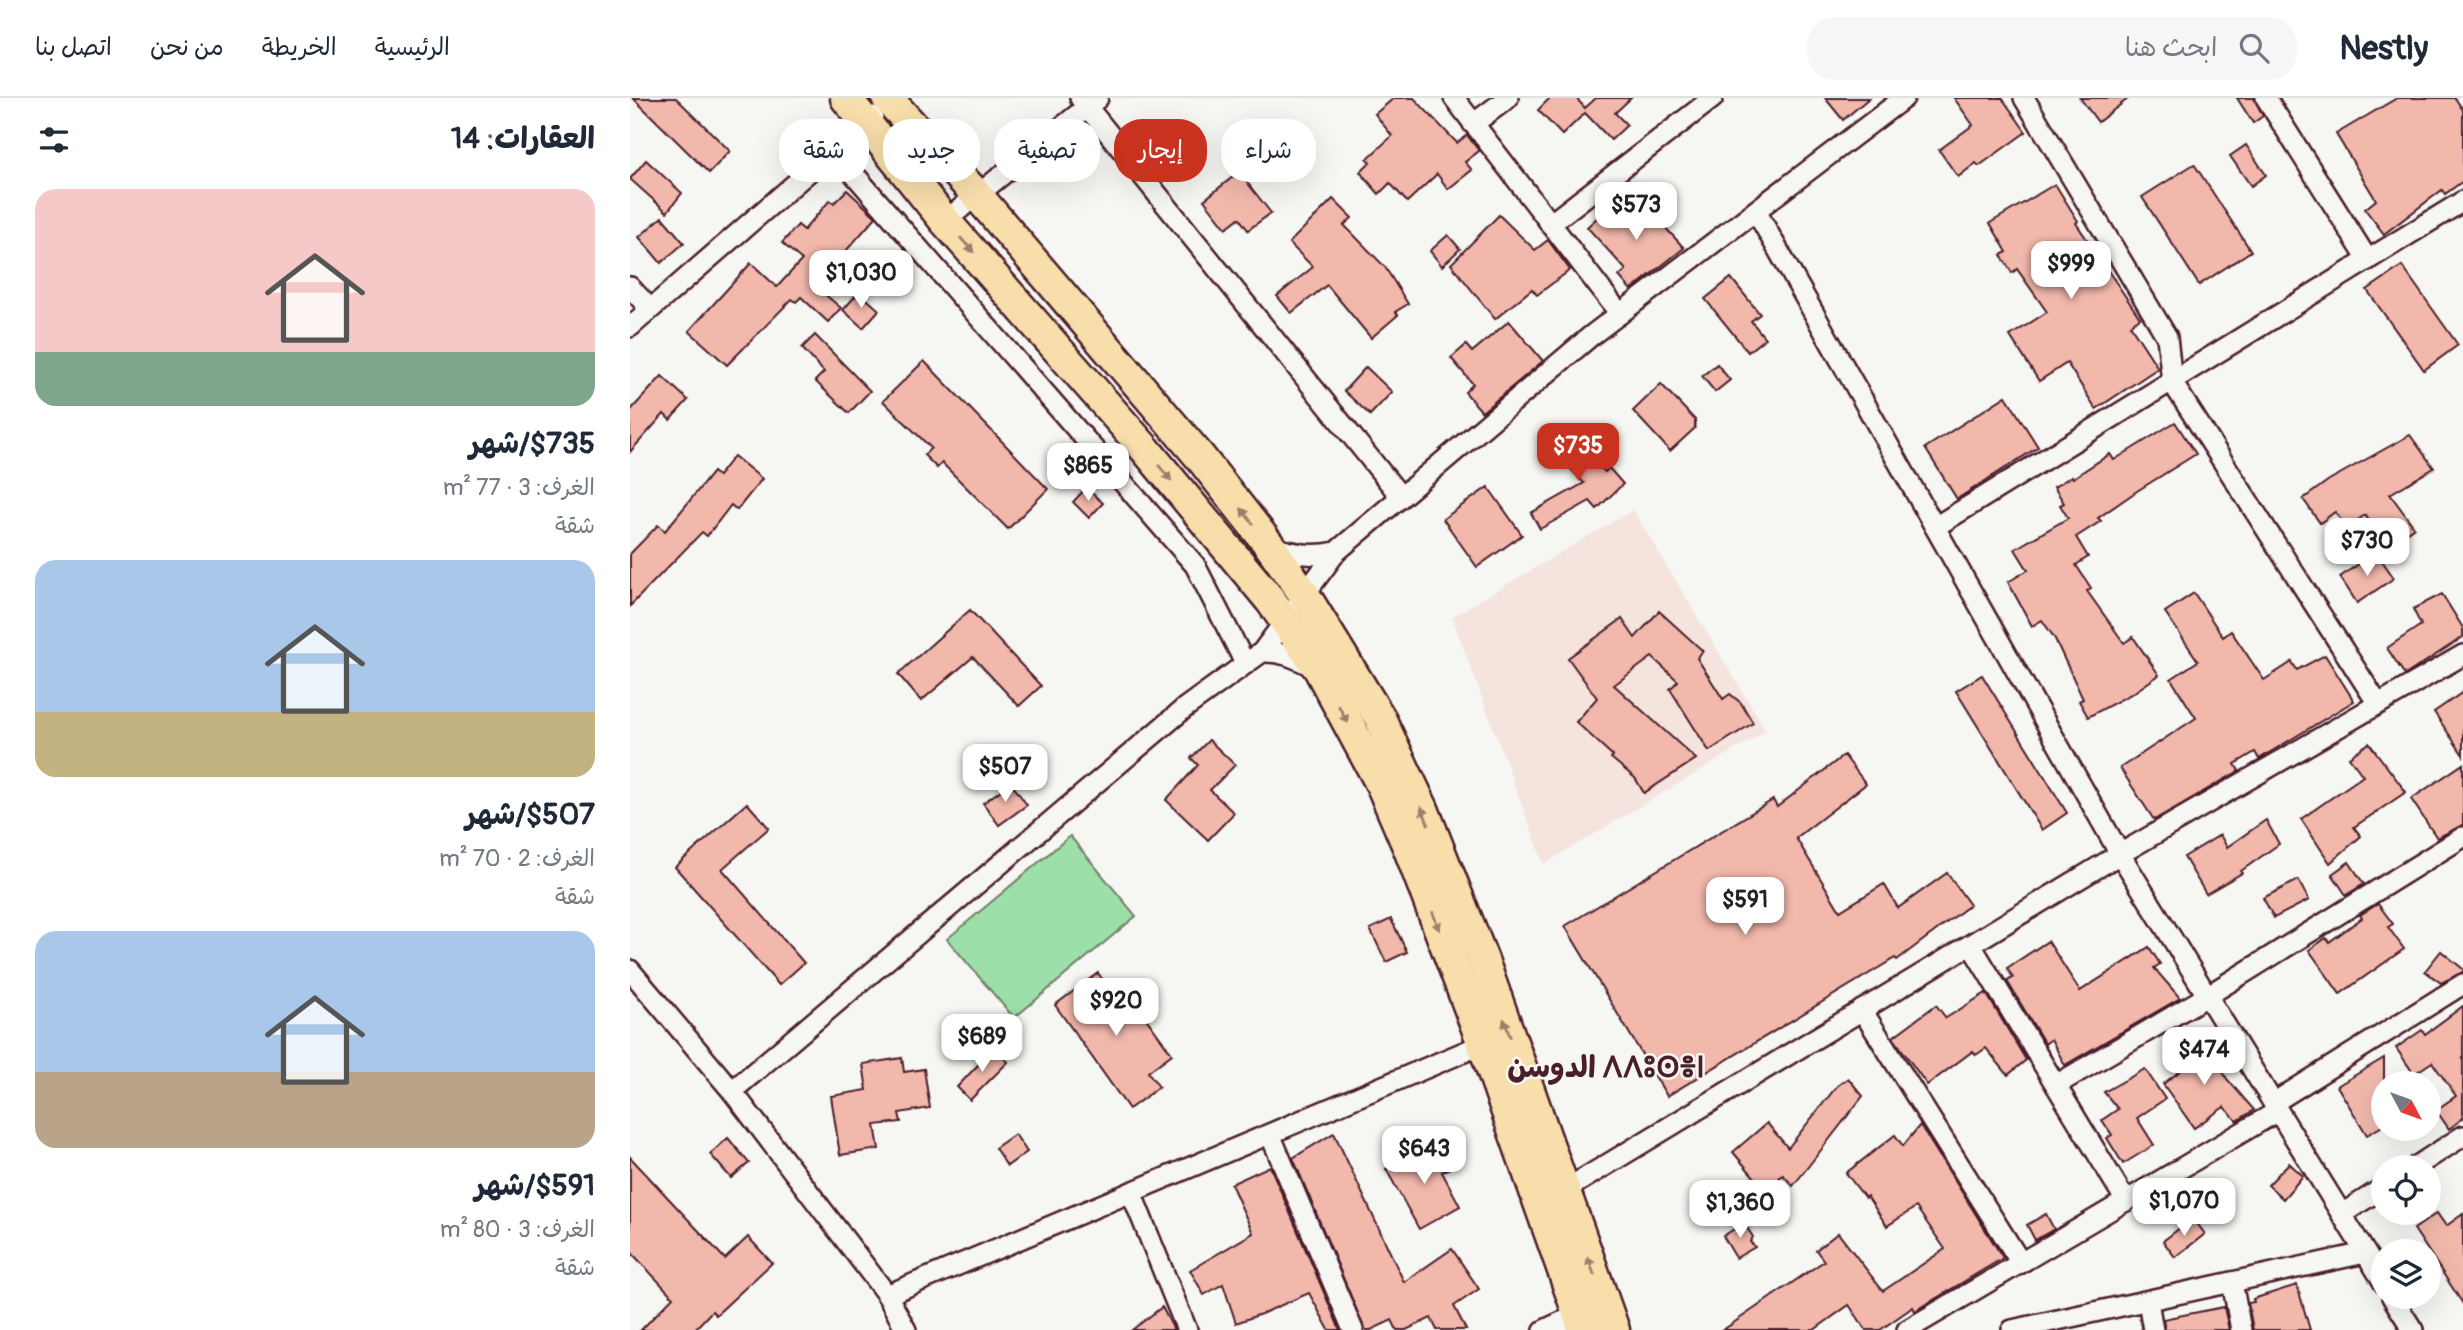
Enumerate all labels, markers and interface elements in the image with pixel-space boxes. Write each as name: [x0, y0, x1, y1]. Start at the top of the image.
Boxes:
search box: [1807, 17, 2297, 80]
text: Nestly: [2339, 28, 2428, 69]
icon: search: [2235, 29, 2273, 67]
text: ابحث هنا: [2125, 32, 2217, 64]
text: اتصل بنا: [35, 33, 112, 62]
text: من نحن: [150, 33, 224, 62]
text: الخريطة: [262, 33, 337, 62]
text: الرئيسية: [375, 33, 450, 62]
chip: شقة: [779, 119, 869, 182]
chip: جديد: [883, 119, 980, 182]
chip: تصفية: [994, 119, 1100, 182]
chip: إيجار: [1114, 119, 1207, 182]
chip: شراء: [1221, 119, 1316, 182]
text: العقارات: 14: [451, 120, 595, 157]
icon: filters: [35, 121, 73, 159]
pin: $573: [1595, 183, 1677, 242]
text: $573: [1611, 190, 1661, 219]
icon: home: [252, 235, 378, 361]
one-way arrow: [959, 237, 974, 254]
pin: $999: [2030, 242, 2112, 301]
text: $999: [2047, 249, 2095, 278]
pin: $1,030: [804, 250, 918, 310]
text: $1,030: [825, 258, 897, 287]
pin: $735: [1537, 424, 1619, 483]
text: $735/شهر: [469, 425, 595, 462]
text: $735: [1553, 431, 1603, 460]
pin: $865: [1047, 444, 1129, 503]
text: $865: [1063, 451, 1113, 480]
one-way arrow: [1157, 463, 1172, 481]
text: الغرف: 3 · 77 m²: [443, 473, 595, 502]
one-way arrow: [1239, 508, 1254, 526]
text: شقة: [555, 511, 595, 540]
pin: $730: [2326, 518, 2408, 578]
text: $730: [2340, 526, 2394, 555]
icon: home: [252, 606, 378, 732]
one-way arrow: [1337, 704, 1349, 724]
pin: $507: [964, 744, 1046, 804]
text: $507: [979, 752, 1031, 781]
text: $507/شهر: [465, 796, 595, 833]
one-way arrow: [1420, 805, 1431, 826]
text: الغرف: 2 · 70 m²: [439, 844, 595, 873]
pin: $591: [1704, 878, 1786, 937]
text: شقة: [555, 882, 595, 911]
text: $591: [1722, 885, 1768, 914]
one-way arrow: [1431, 911, 1442, 932]
icon: home: [252, 977, 378, 1103]
pin: $920: [1075, 978, 1157, 1038]
text: $920: [1090, 986, 1142, 1015]
pin: $689: [941, 1014, 1023, 1074]
one-way arrow: [1501, 1018, 1512, 1039]
text: $689: [957, 1022, 1007, 1051]
pin: $474: [2163, 1028, 2245, 1087]
text: $474: [2178, 1035, 2230, 1064]
district label: الدوسن ⴷⴷⵓⵙⴻⵏ: [1507, 1049, 1705, 1086]
north arrow: [2371, 1071, 2441, 1141]
map controls: [2371, 1071, 2441, 1309]
pin: $643: [1383, 1126, 1465, 1186]
text: $643: [1398, 1134, 1450, 1163]
button: locate: [2371, 1155, 2441, 1225]
text: $591/شهر: [475, 1167, 595, 1204]
pin: $1,070: [2127, 1178, 2241, 1238]
pin: $1,360: [1683, 1180, 1797, 1240]
text: $1,070: [2149, 1186, 2219, 1215]
text: $1,360: [1705, 1188, 1775, 1217]
text: الغرف: 3 · 80 m²: [440, 1215, 595, 1244]
button: layers: [2371, 1239, 2441, 1309]
text: شقة: [555, 1253, 595, 1282]
one-way arrow: [1585, 1255, 1596, 1276]

